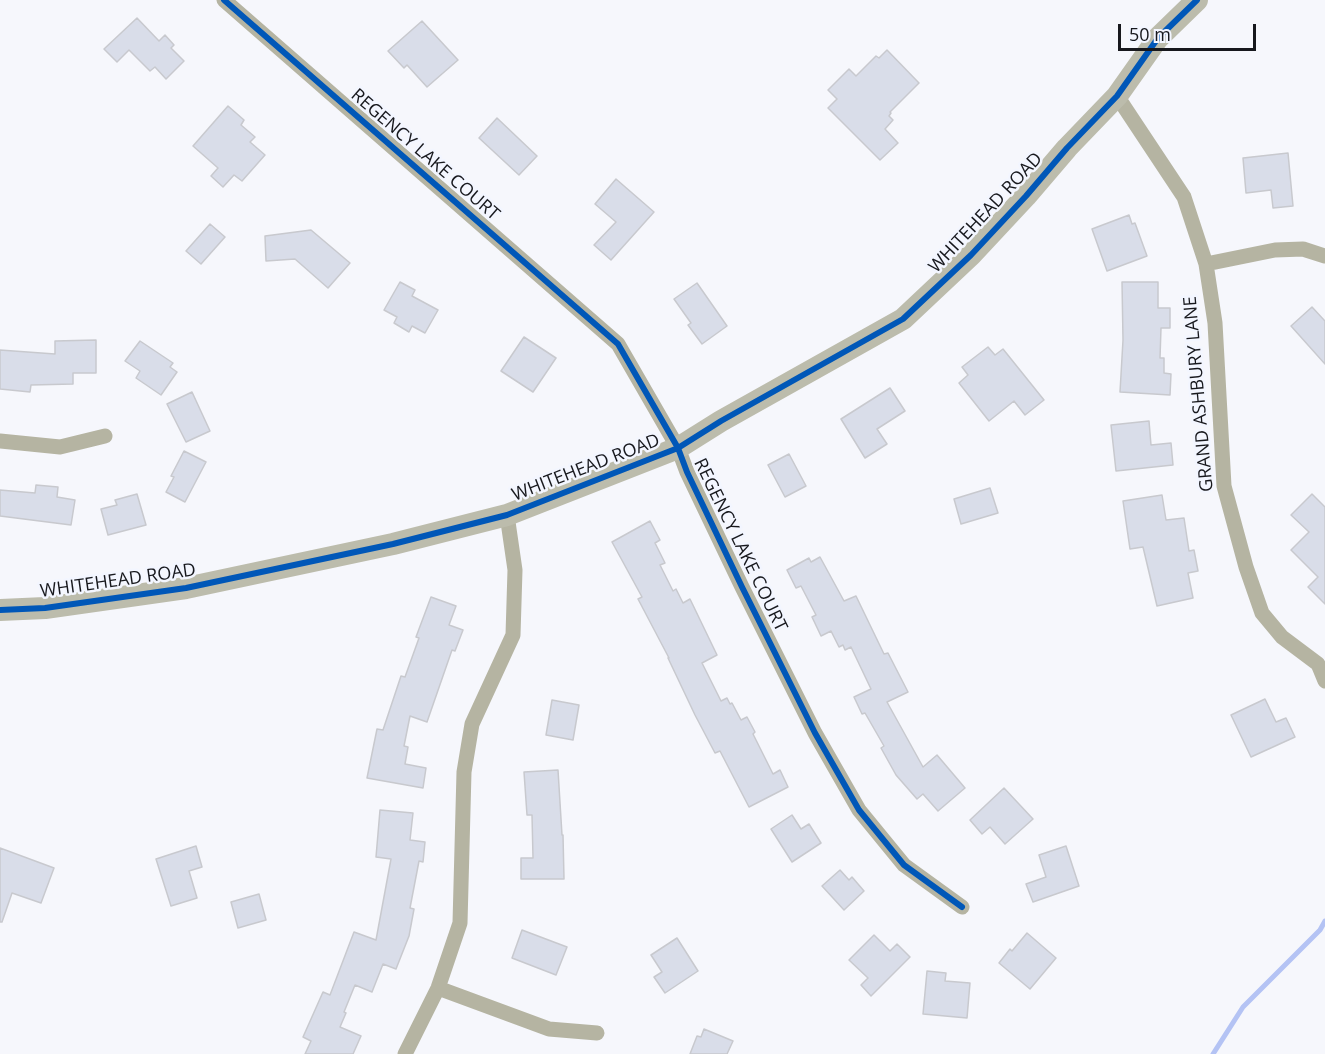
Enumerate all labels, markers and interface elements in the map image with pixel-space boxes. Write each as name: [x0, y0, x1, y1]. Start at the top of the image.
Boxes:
scale bar: [1121, 12, 1259, 50]
text: 50 m: [1129, 22, 1171, 46]
street label: REGENCY LAKE COURT: [346, 85, 504, 225]
street label: WHITEHEAD ROAD: [925, 148, 1047, 278]
street label: GRAND ASHBURY LANE: [1180, 295, 1218, 493]
street label: WHITEHEAD ROAD: [509, 430, 663, 506]
street label: REGENCY LAKE COURT: [689, 455, 791, 635]
street label: WHITEHEAD ROAD: [39, 559, 197, 603]

